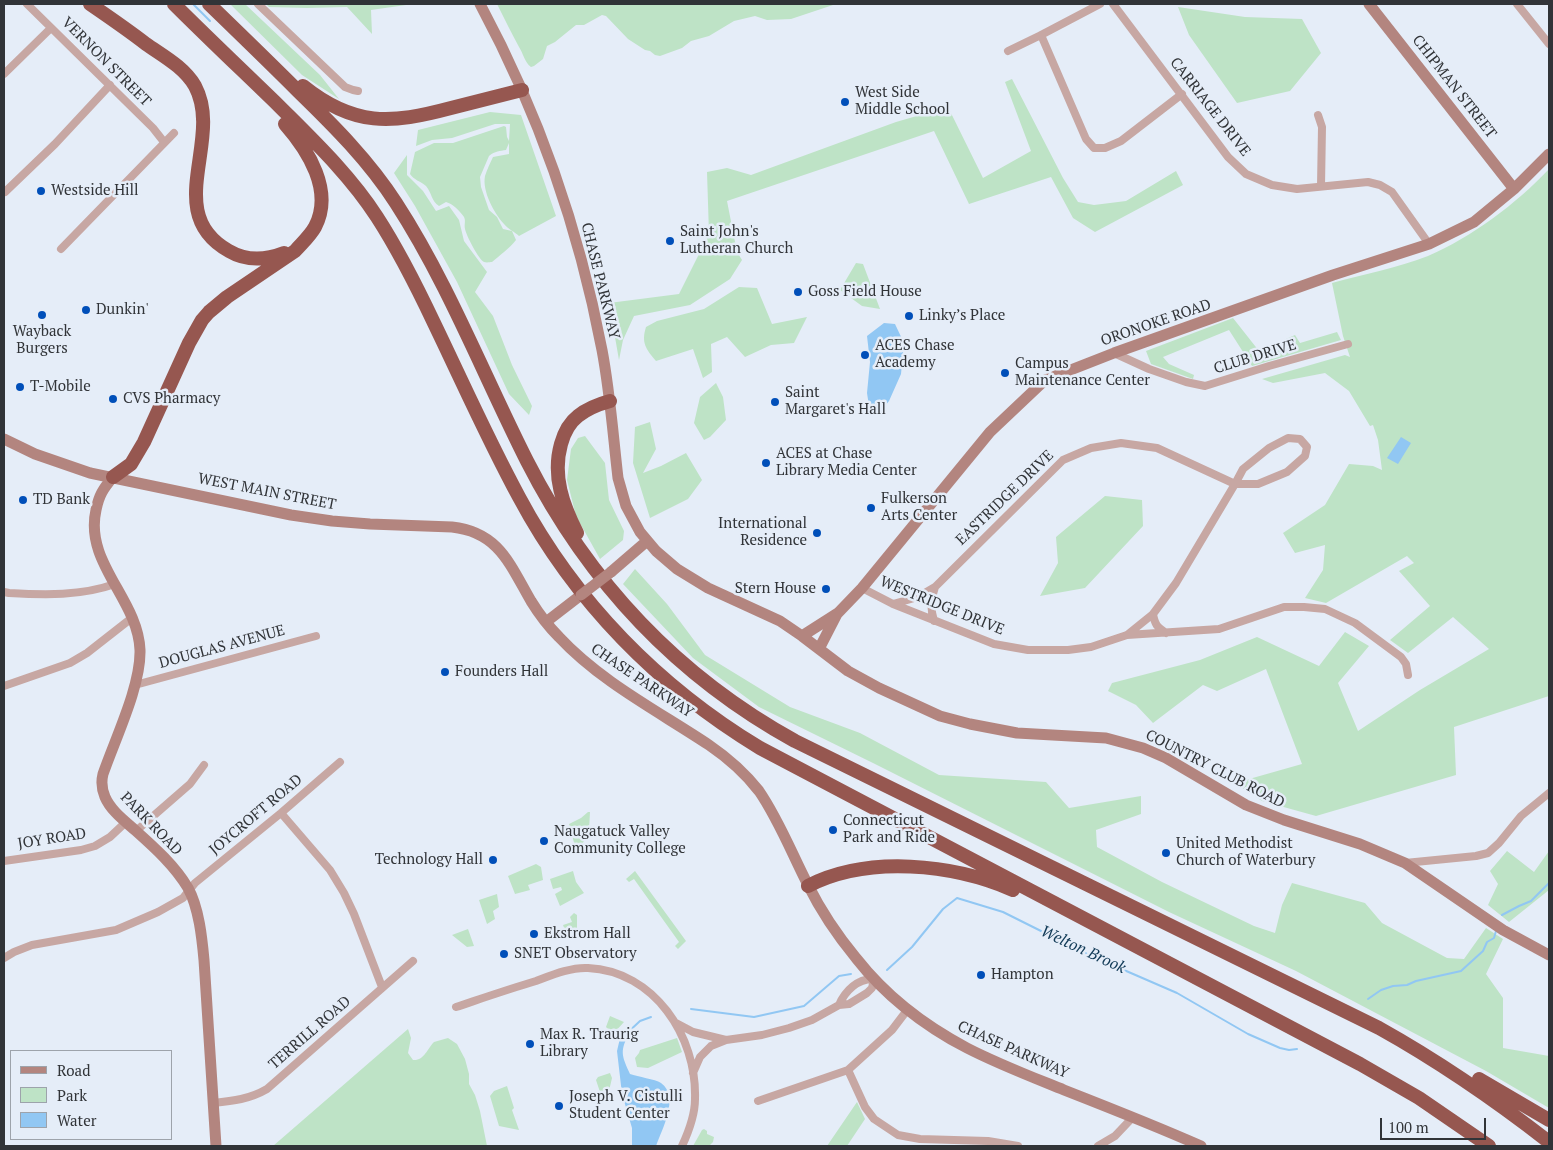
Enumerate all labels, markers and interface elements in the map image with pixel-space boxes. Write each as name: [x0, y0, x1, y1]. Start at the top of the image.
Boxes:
street label: VERNON STREET: [58, 14, 154, 110]
street label: CHIPMAN STREET: [1408, 32, 1500, 142]
street label: CARRIAGE DRIVE: [1166, 54, 1254, 160]
place label: West Side Middle School: [855, 84, 950, 119]
marker: West Side Middle School: [839, 96, 851, 108]
place label: Westside Hill: [51, 182, 139, 200]
marker: Westside Hill: [35, 185, 47, 197]
street label: CHASE PARKWAY: [577, 221, 623, 341]
place label: Saint John's Lutheran Church: [680, 223, 793, 258]
marker: Saint John's Lutheran Church: [664, 235, 676, 247]
place label: Goss Field House: [808, 283, 922, 301]
marker: Goss Field House: [792, 286, 804, 298]
street label: ORONOKE ROAD: [1098, 296, 1214, 350]
place label: Dunkin': [96, 301, 149, 319]
marker: Dunkin': [80, 304, 92, 316]
place label: Linky’s Place: [919, 307, 1005, 325]
marker: Wayback Burgers: [36, 309, 48, 321]
marker: Linky’s Place: [903, 310, 915, 322]
place label: Wayback Burgers: [13, 323, 71, 358]
street label: CLUB DRIVE: [1212, 336, 1298, 378]
place label: ACES Chase Academy: [875, 337, 955, 372]
marker: ACES Chase Academy: [859, 349, 871, 361]
place label: Campus Maintenance Center: [1015, 355, 1150, 390]
marker: Campus Maintenance Center: [999, 367, 1011, 379]
place label: T-Mobile: [30, 378, 91, 396]
marker: T-Mobile: [14, 381, 26, 393]
place label: Saint Margaret's Hall: [785, 384, 886, 419]
place label: CVS Pharmacy: [123, 390, 220, 408]
marker: CVS Pharmacy: [107, 393, 119, 405]
marker: Saint Margaret's Hall: [769, 396, 781, 408]
place label: ACES at Chase Library Media Center: [776, 445, 917, 480]
street label: EASTRIDGE DRIVE: [952, 447, 1058, 549]
marker: ACES at Chase Library Media Center: [760, 457, 772, 469]
street label: WEST MAIN STREET: [196, 470, 338, 514]
place label: Fulkerson Arts Center: [881, 490, 957, 525]
place label: TD Bank: [33, 491, 90, 509]
marker: TD Bank: [17, 494, 29, 506]
marker: Fulkerson Arts Center: [865, 502, 877, 514]
place label: International Residence: [718, 515, 807, 550]
marker: International Residence: [811, 527, 823, 539]
street label: WESTRIDGE DRIVE: [877, 573, 1007, 639]
place label: Stern House: [735, 580, 816, 598]
marker: Stern House: [820, 583, 832, 595]
street label: DOUGLAS AVENUE: [157, 622, 287, 672]
street label: CHASE PARKWAY: [587, 640, 697, 722]
place label: Founders Hall: [455, 663, 548, 681]
marker: Founders Hall: [439, 666, 451, 678]
street label: COUNTRY CLUB ROAD: [1142, 726, 1288, 812]
street label: JOYCROFT ROAD: [206, 771, 306, 859]
street label: PARK ROAD: [116, 789, 186, 859]
place label: Connecticut Park and Ride: [843, 812, 935, 847]
place label: Naugatuck Valley Community College: [554, 823, 686, 858]
marker: Connecticut Park and Ride: [827, 824, 839, 836]
street label: JOY ROAD: [16, 825, 88, 853]
marker: Naugatuck Valley Community College: [538, 835, 550, 847]
place label: United Methodist Church of Waterbury: [1176, 835, 1315, 870]
marker: United Methodist Church of Waterbury: [1160, 847, 1172, 859]
place label: Technology Hall: [375, 851, 483, 869]
marker: Technology Hall: [487, 854, 499, 866]
water label: Welton Brook: [1037, 922, 1129, 978]
place label: Ekstrom Hall: [544, 925, 631, 943]
marker: Ekstrom Hall: [528, 928, 540, 940]
place label: SNET Observatory: [514, 945, 637, 963]
marker: SNET Observatory: [498, 948, 510, 960]
place label: Hampton: [991, 966, 1054, 984]
marker: Hampton: [975, 969, 987, 981]
street label: TERRILL ROAD: [265, 992, 355, 1074]
street label: CHASE PARKWAY: [955, 1017, 1071, 1083]
place label: Max R. Traurig Library: [540, 1026, 638, 1061]
marker: Max R. Traurig Library: [524, 1038, 536, 1050]
legend: [10, 1050, 172, 1140]
text: Road: [57, 1060, 90, 1080]
text: Park: [57, 1085, 87, 1105]
place label: Joseph V. Cistulli Student Center: [569, 1088, 683, 1123]
marker: Joseph V. Cistulli Student Center: [553, 1100, 565, 1112]
scale bar: [1383, 1108, 1489, 1140]
text: Water: [57, 1110, 96, 1130]
text: 100 m: [1388, 1117, 1429, 1137]

